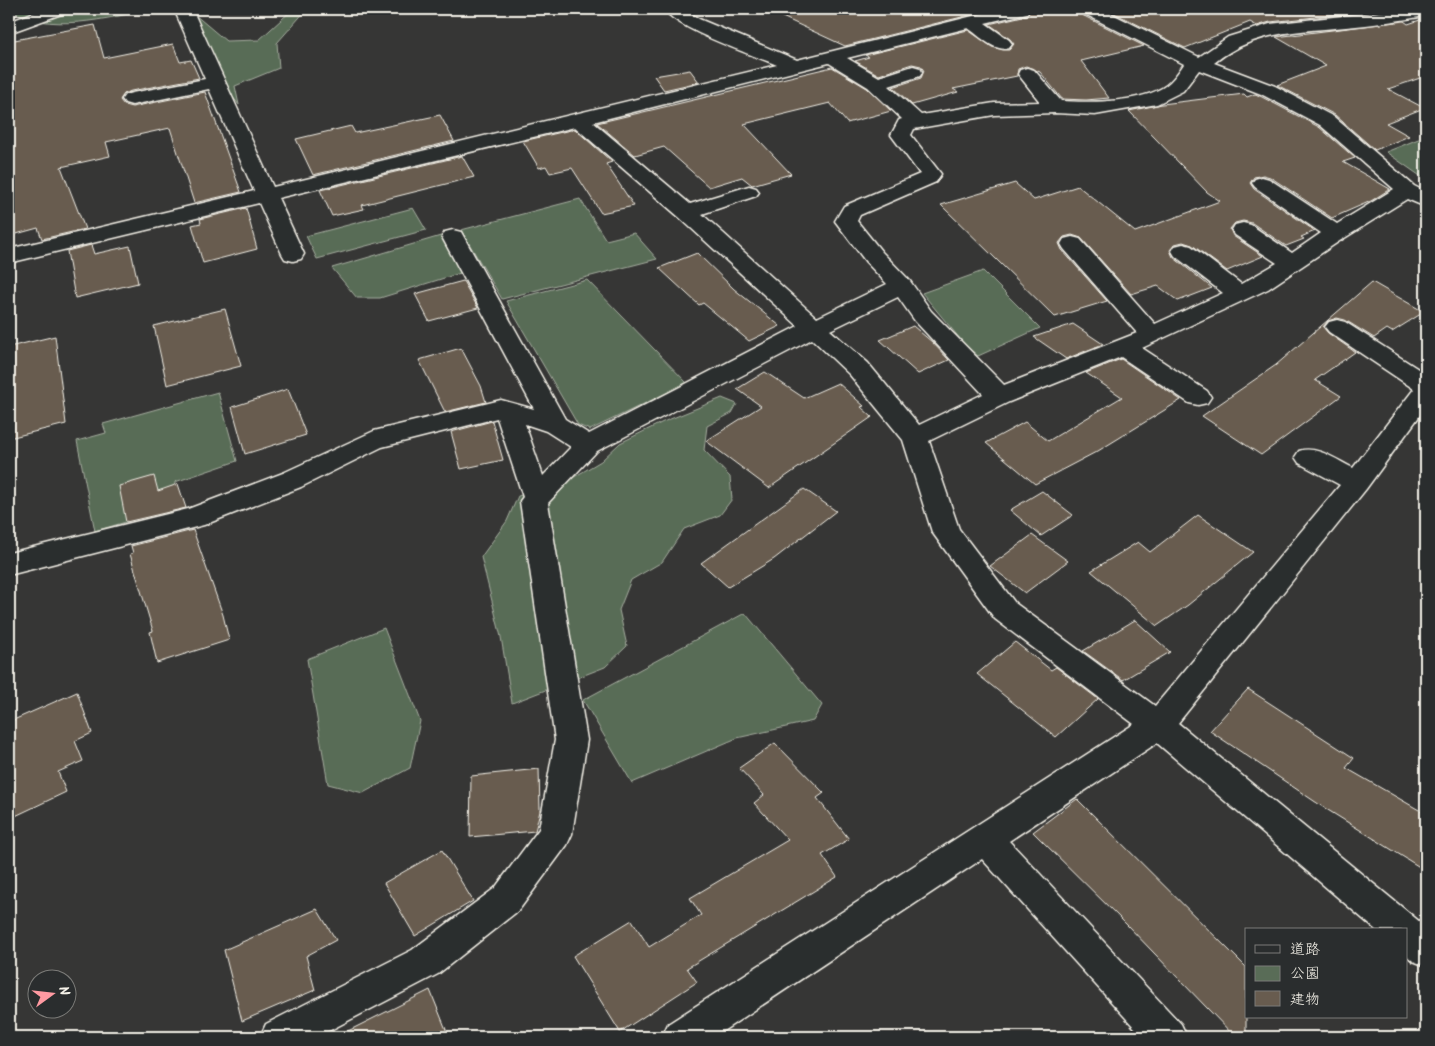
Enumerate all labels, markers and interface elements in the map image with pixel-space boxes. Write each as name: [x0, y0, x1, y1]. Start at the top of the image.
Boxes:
legend: [1245, 928, 1408, 1018]
text: 道路: [1290, 938, 1320, 962]
text: 公園: [1290, 962, 1320, 986]
north arrow: [28, 968, 78, 1018]
text: N: [52, 984, 75, 998]
text: 建物: [1290, 988, 1320, 1012]

